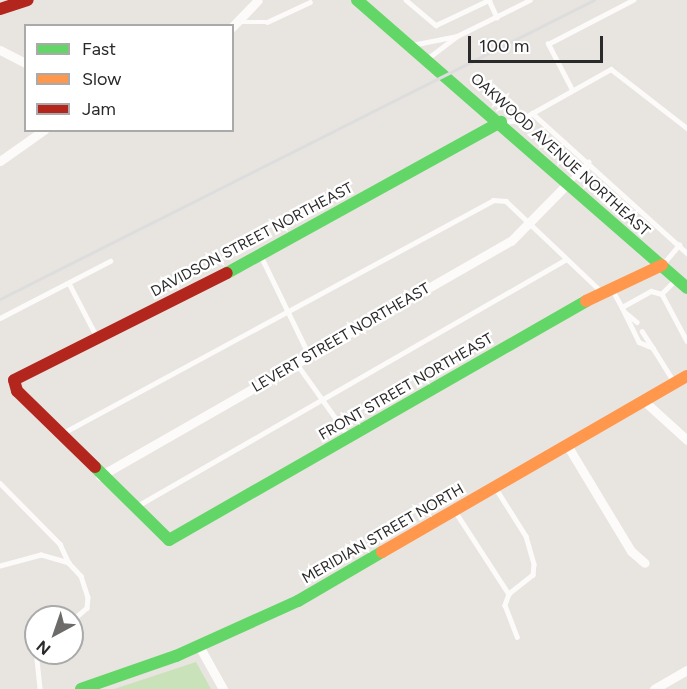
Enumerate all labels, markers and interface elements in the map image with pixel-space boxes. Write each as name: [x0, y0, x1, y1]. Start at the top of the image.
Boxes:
legend: [24, 24, 234, 132]
scale bar: [471, 24, 606, 62]
text: 100 m: [479, 35, 529, 57]
text: Fast: [82, 38, 116, 60]
text: Slow: [82, 68, 121, 90]
street label: OAKWOOD AVENUE NORTHEAST: [467, 70, 653, 240]
text: Jam: [82, 98, 116, 120]
street label: DAVIDSON STREET NORTHEAST: [148, 179, 356, 301]
street label: LEVERT STREET NORTHEAST: [249, 280, 433, 396]
street label: FRONT STREET NORTHEAST: [316, 330, 496, 444]
street label: MERIDIAN STREET NORTH: [299, 480, 467, 588]
north arrow: [24, 605, 84, 665]
text: N: [33, 636, 54, 659]

